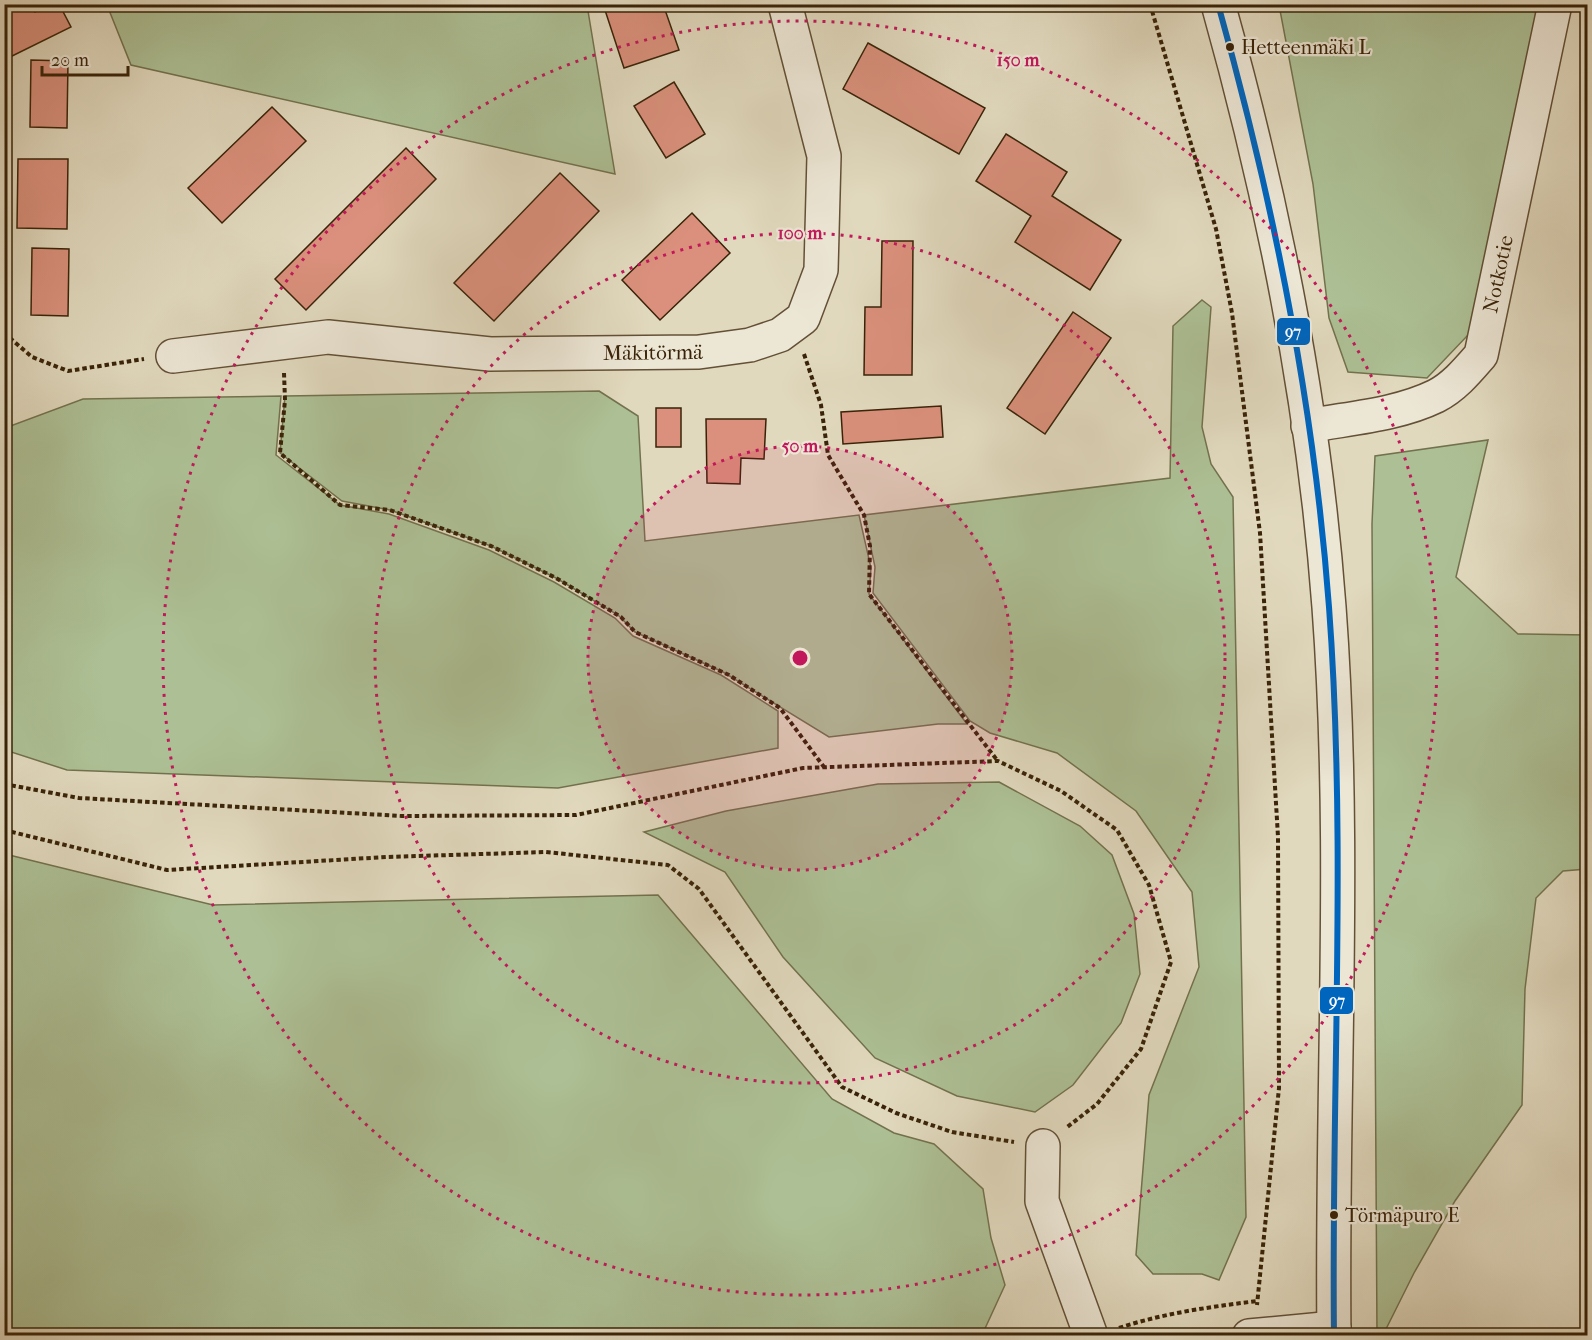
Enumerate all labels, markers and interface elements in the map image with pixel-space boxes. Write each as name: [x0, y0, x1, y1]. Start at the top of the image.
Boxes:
place label: Hetteenmäki L: [1241, 36, 1371, 59]
scale bar: [42, 39, 128, 77]
marker: Hetteenmäki L: [1224, 41, 1236, 53]
text: 20 m: [51, 50, 89, 71]
text: 150 m: [997, 50, 1040, 71]
text: 100 m: [777, 223, 824, 244]
street label: Notkotie: [1478, 233, 1518, 315]
line badge: 97: [1276, 317, 1311, 346]
text: 97: [1284, 322, 1301, 342]
street label: Mäkitörmä: [603, 340, 703, 365]
text: 50 m: [782, 436, 819, 457]
centre of rings: [790, 648, 810, 668]
line badge: 97: [1319, 986, 1354, 1015]
text: 97: [1328, 991, 1345, 1011]
place label: Törmäpuro E: [1345, 1204, 1460, 1227]
marker: Törmäpuro E: [1328, 1209, 1340, 1221]

